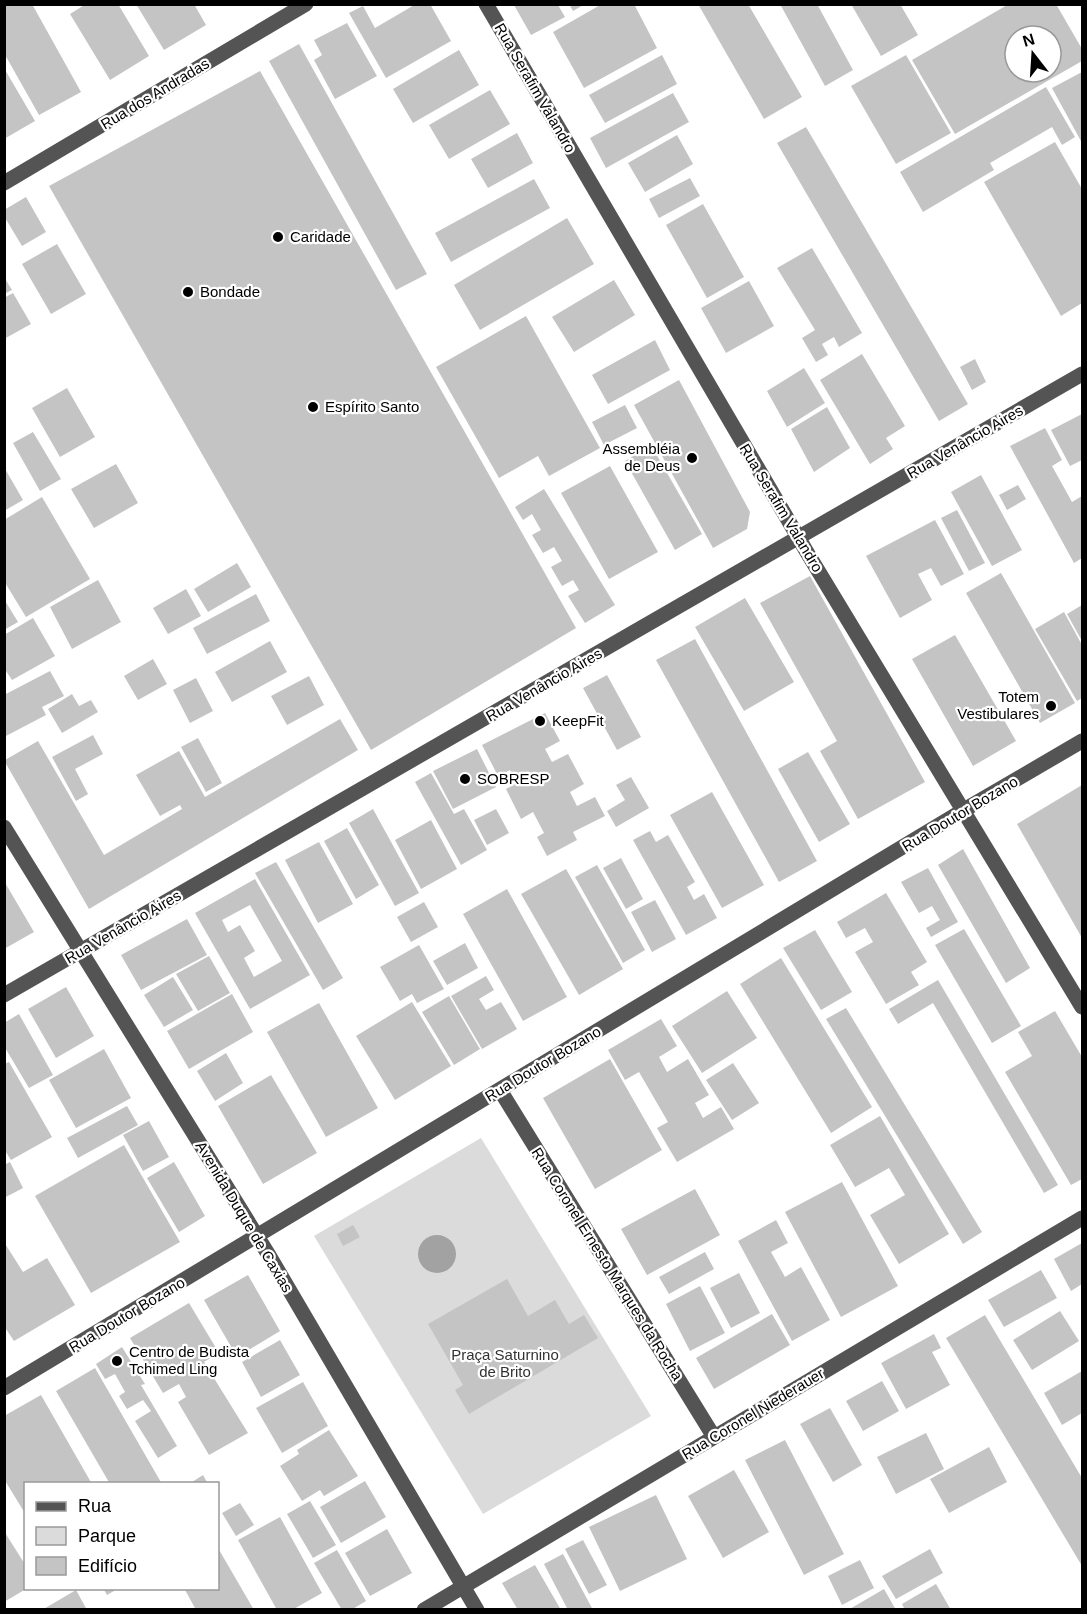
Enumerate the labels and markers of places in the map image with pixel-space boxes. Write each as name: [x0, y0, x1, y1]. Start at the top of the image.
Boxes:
place label: Caridade: [290, 228, 351, 245]
marker: Caridade: [271, 230, 285, 244]
place label: Bondade: [200, 283, 260, 300]
marker: Bondade: [181, 285, 195, 299]
place label: Espírito Santo: [325, 398, 419, 415]
marker: Espírito Santo: [306, 400, 320, 414]
place label: Assembléia de Deus: [602, 440, 681, 474]
marker: Assembléia de Deus: [685, 451, 699, 465]
place label: Totem Vestibulares: [957, 688, 1039, 722]
marker: Totem Vestibulares: [1044, 699, 1058, 713]
place label: KeepFit: [552, 712, 605, 729]
marker: KeepFit: [533, 714, 547, 728]
place label: SOBRESP: [477, 770, 550, 787]
marker: SOBRESP: [458, 772, 472, 786]
place label: Centro de Budista Tchimed Ling: [129, 1343, 250, 1377]
marker: Centro de Budista Tchimed Ling: [110, 1354, 124, 1368]

